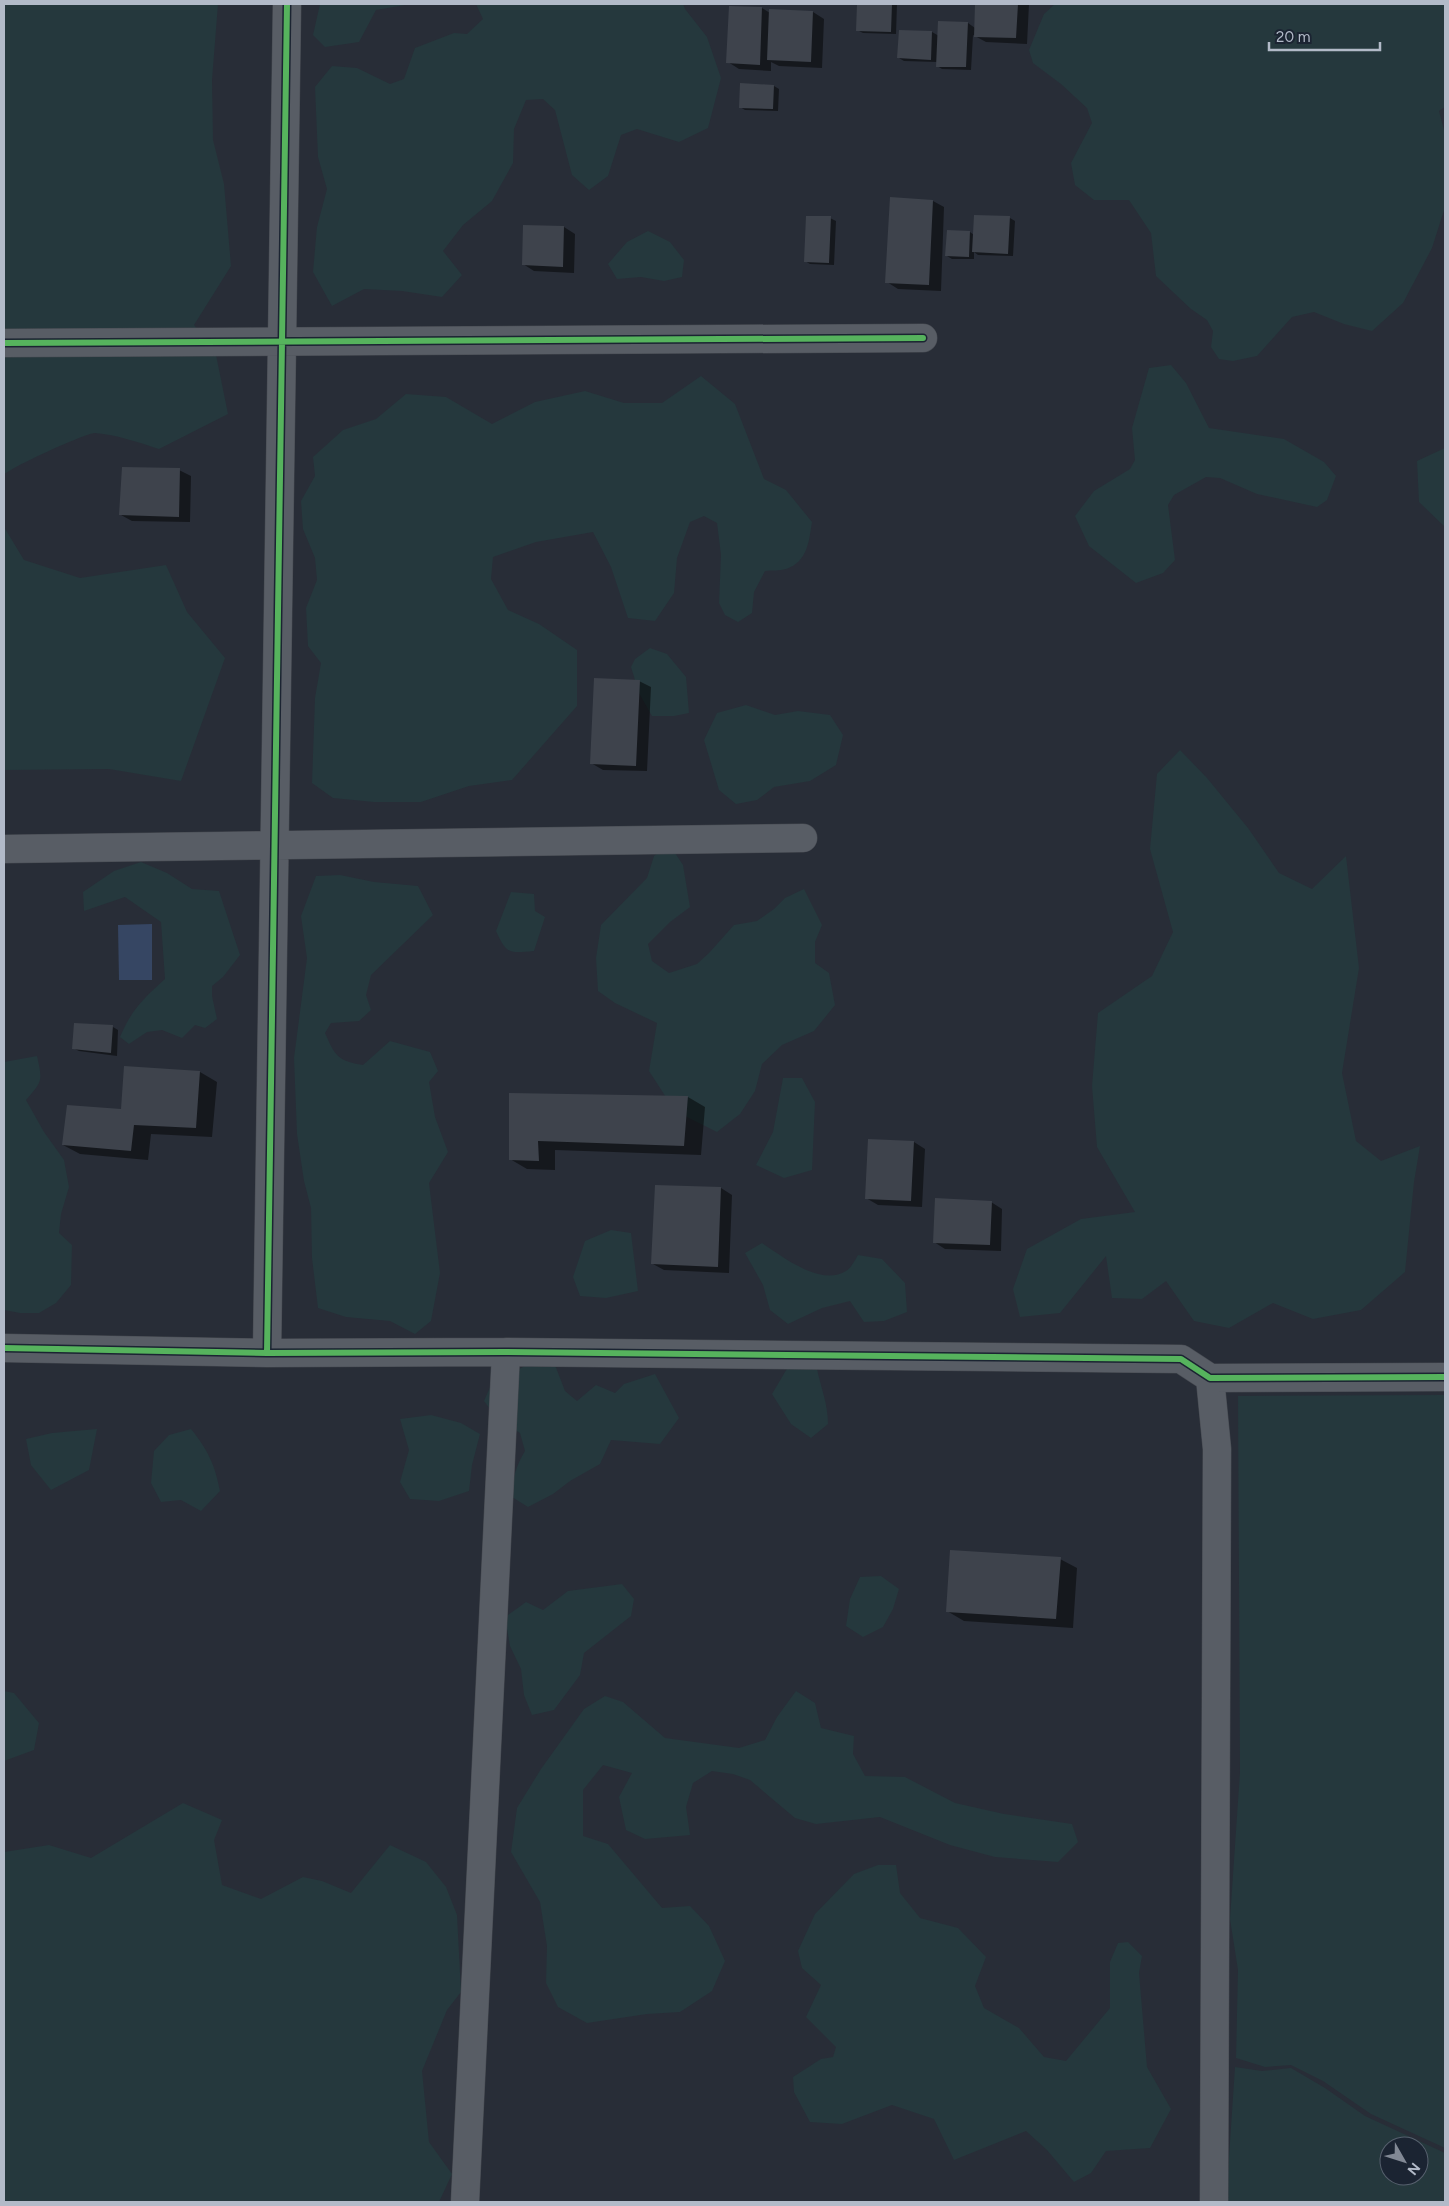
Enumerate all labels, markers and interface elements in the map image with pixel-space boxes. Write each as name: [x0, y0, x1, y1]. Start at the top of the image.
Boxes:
scale bar: [1269, 20, 1380, 52]
text: 20 m: [1276, 28, 1310, 46]
north arrow: [1379, 2136, 1429, 2186]
text: N: [1404, 2159, 1424, 2178]

